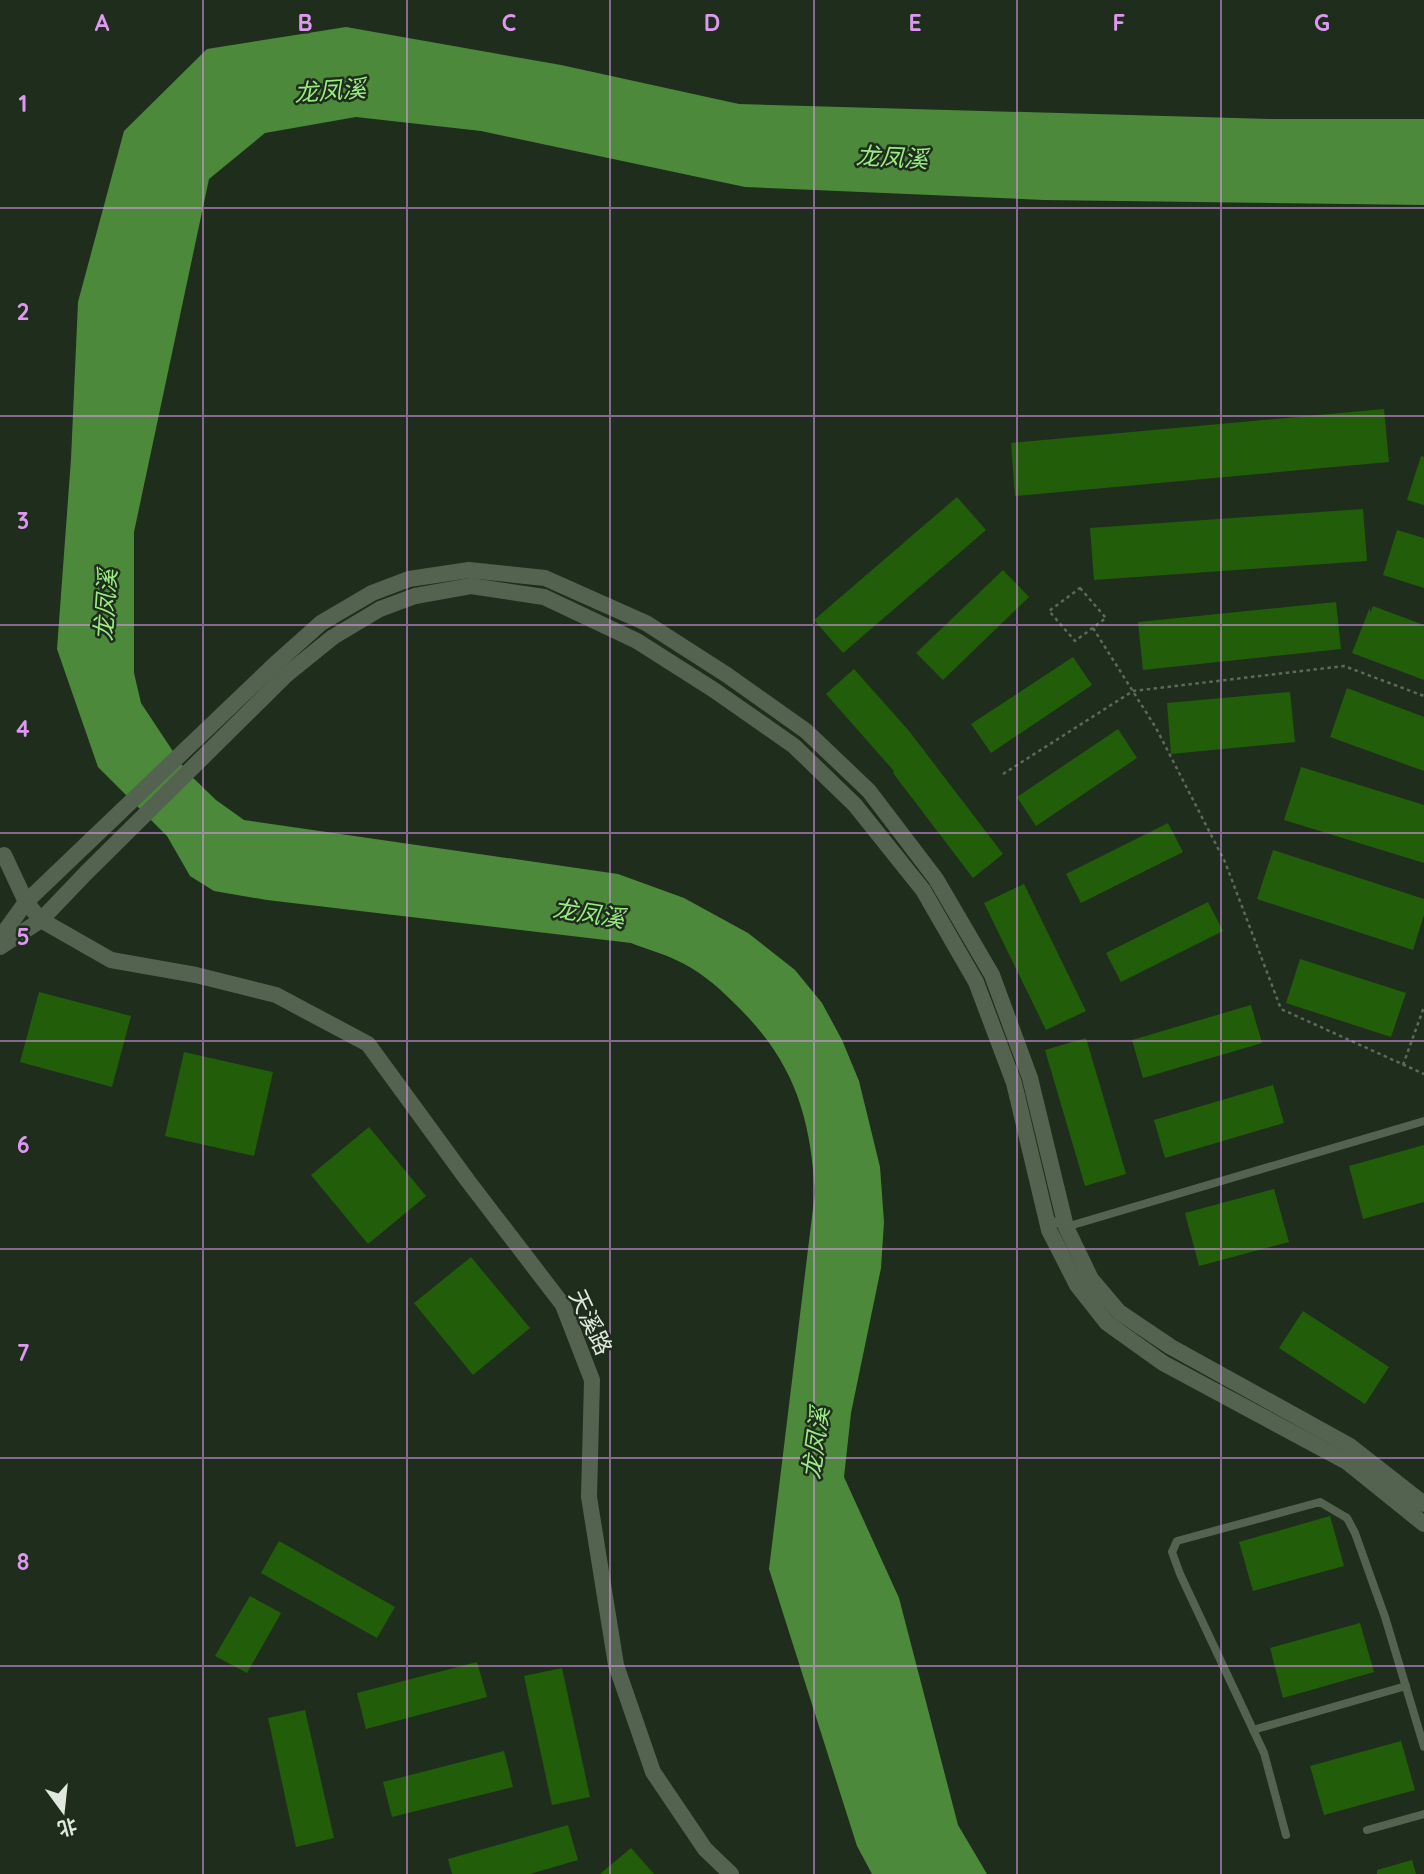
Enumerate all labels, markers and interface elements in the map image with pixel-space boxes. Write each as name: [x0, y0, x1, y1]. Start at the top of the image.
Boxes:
text: A: [95, 8, 110, 37]
text: B: [297, 8, 313, 37]
text: C: [502, 8, 516, 37]
text: D: [704, 8, 720, 37]
text: E: [908, 8, 922, 37]
text: F: [1113, 8, 1125, 37]
text: G: [1314, 8, 1330, 37]
water label: 龙凤溪: [293, 72, 370, 107]
text: 1: [19, 89, 27, 118]
water label: 龙凤溪: [855, 140, 932, 174]
text: 2: [16, 297, 30, 326]
text: 3: [17, 506, 29, 535]
water label: 龙凤溪: [88, 565, 123, 642]
text: 4: [16, 714, 30, 743]
water label: 龙凤溪: [551, 893, 630, 934]
text: 5: [16, 922, 30, 951]
text: 6: [17, 1130, 29, 1159]
street label: 天溪路: [563, 1285, 619, 1359]
text: 7: [17, 1338, 30, 1367]
water label: 龙凤溪: [795, 1402, 835, 1481]
text: 8: [17, 1547, 29, 1576]
north arrow: [28, 1776, 98, 1846]
text: 北: [55, 1813, 80, 1841]

